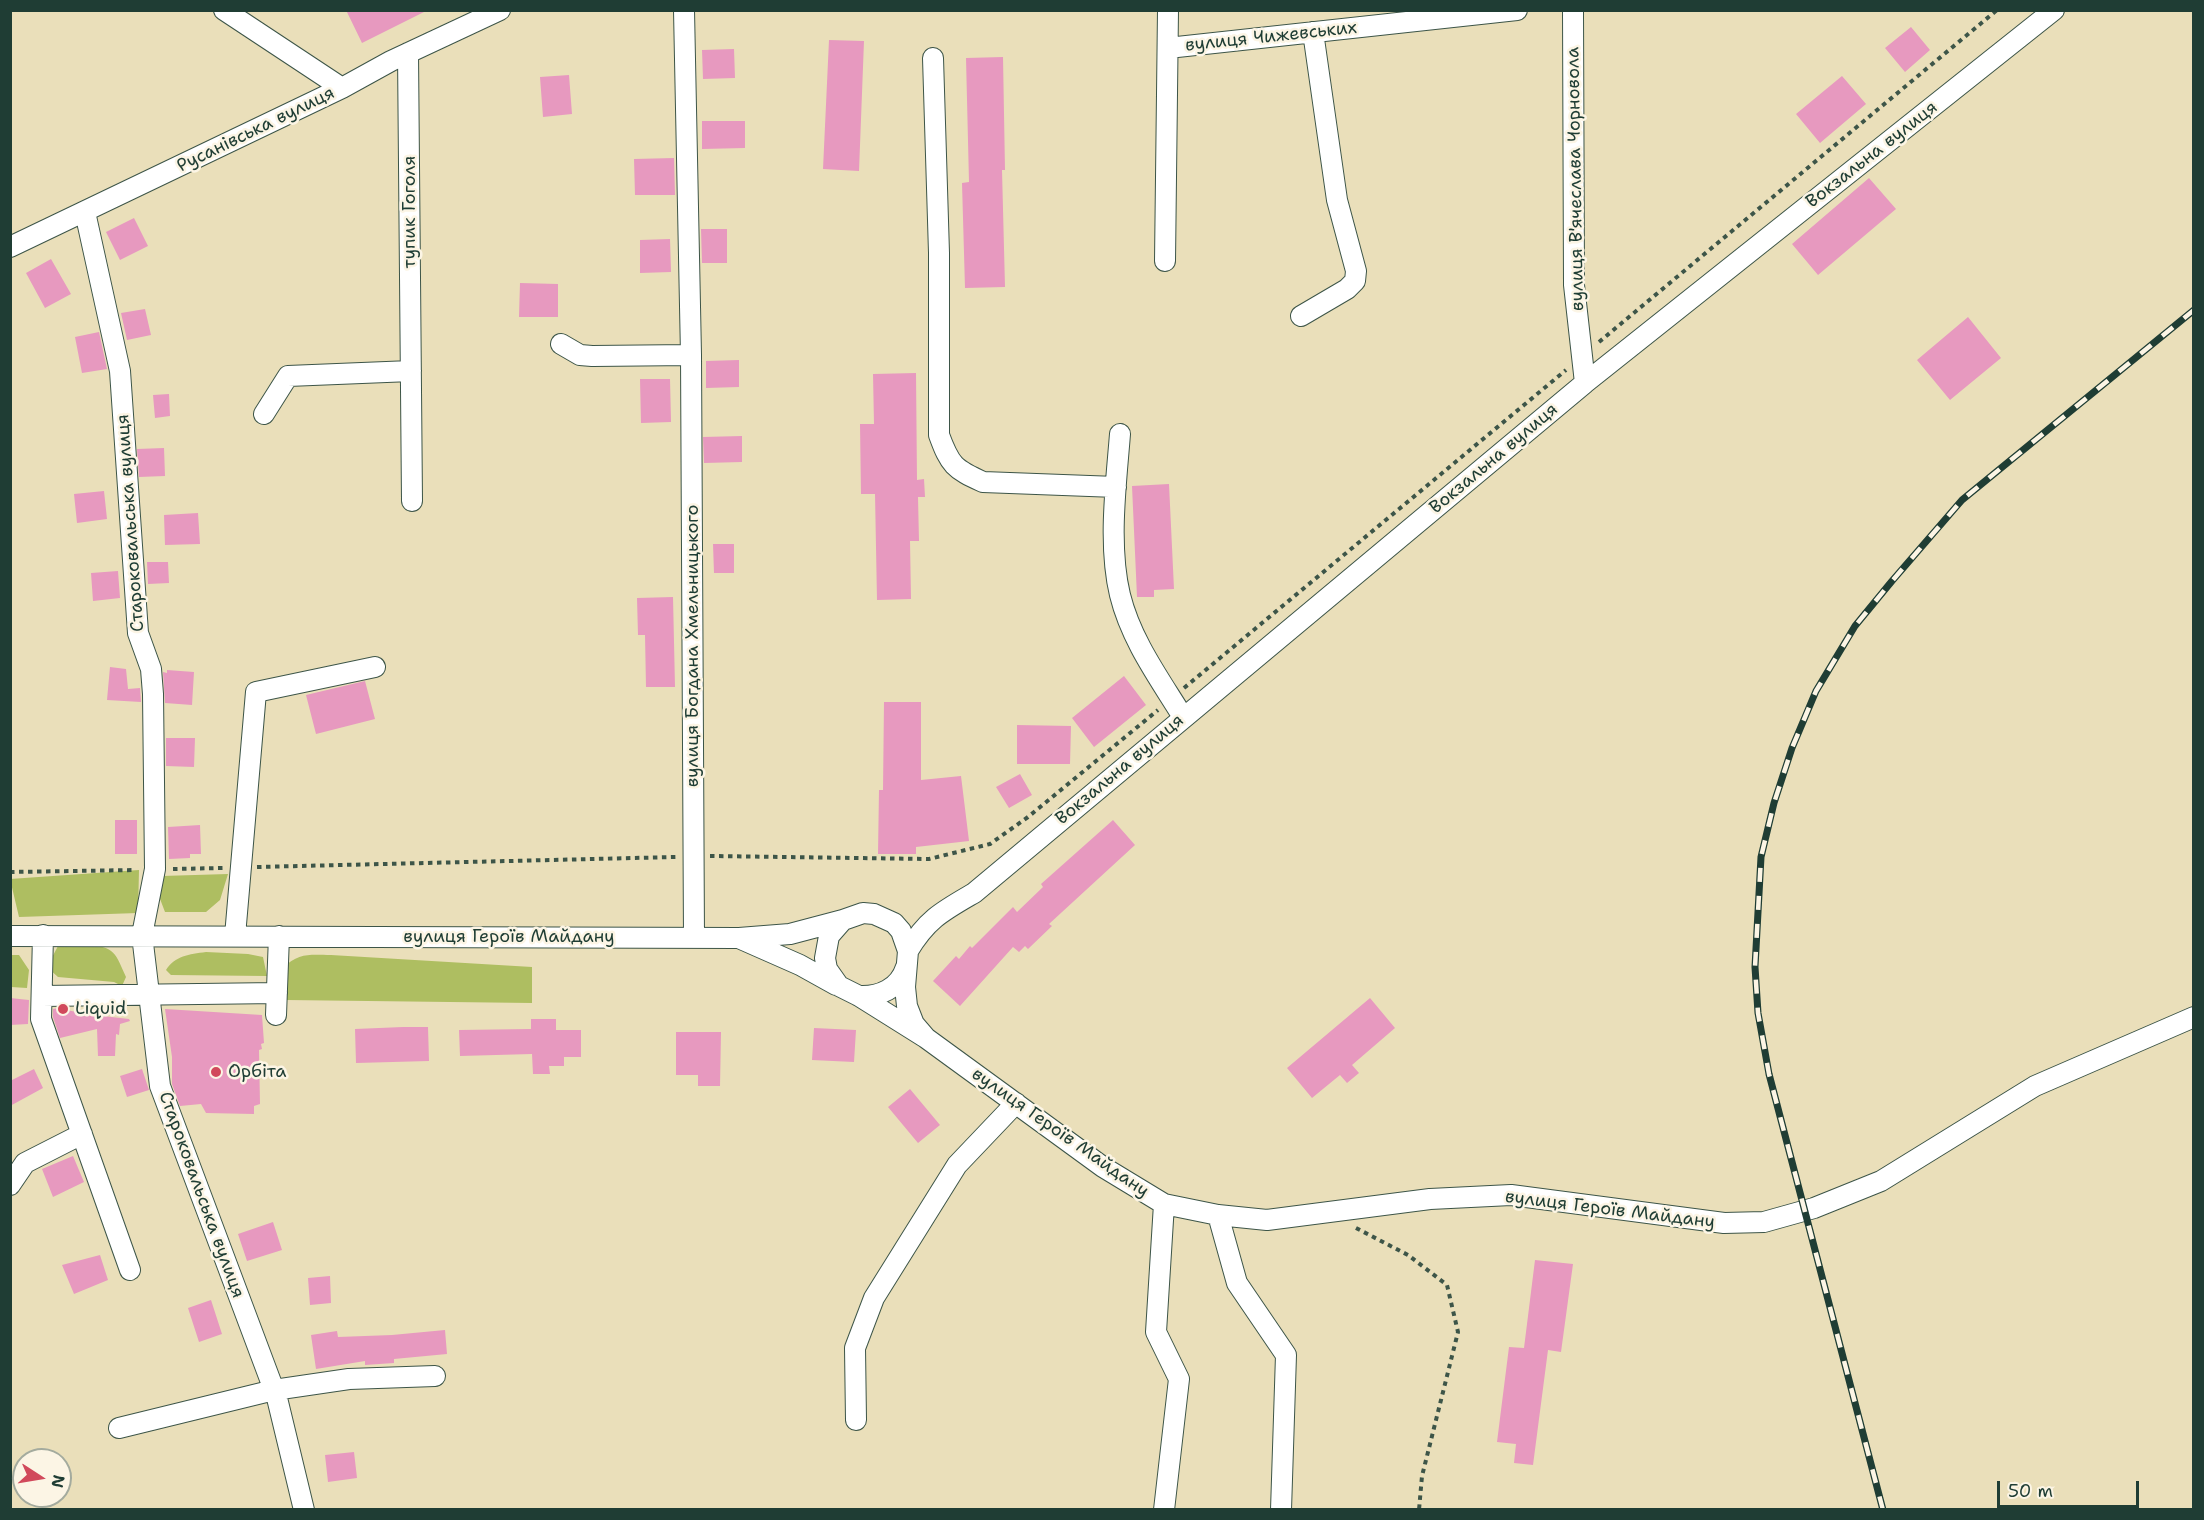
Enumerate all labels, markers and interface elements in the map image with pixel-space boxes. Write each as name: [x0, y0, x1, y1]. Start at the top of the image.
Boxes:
street label: вулиця Чижевських: [1184, 17, 1358, 57]
street label: вулиця В'ячеслава Чорновола: [1563, 47, 1589, 311]
street label: Русанівська вулиця: [174, 83, 338, 177]
street label: Вокзальна вулиця: [1802, 97, 1942, 213]
street label: тупик Гоголя: [399, 156, 421, 268]
street label: Вокзальна вулиця: [1425, 399, 1563, 519]
street label: Староковальська вулиця: [113, 414, 149, 632]
street label: вулиця Богдана Хмельницького: [682, 505, 704, 787]
street label: Вокзальна вулиця: [1051, 710, 1189, 830]
street label: вулиця Героїв Майдану: [403, 926, 615, 948]
place label: Liquid: [75, 998, 126, 1020]
marker: Liquid: [56, 1002, 70, 1016]
place label: Орбіта: [228, 1061, 287, 1083]
street label: вулиця Героїв Майдану: [967, 1064, 1153, 1202]
marker: Орбіта: [209, 1065, 223, 1079]
street label: Староковальська вулиця: [154, 1089, 248, 1301]
street label: вулиця Героїв Майдану: [1504, 1186, 1716, 1234]
north arrow: [12, 1448, 72, 1508]
scale bar: [2000, 1469, 2142, 1507]
text: N: [47, 1473, 70, 1490]
text: 50 m: [2008, 1479, 2053, 1503]

